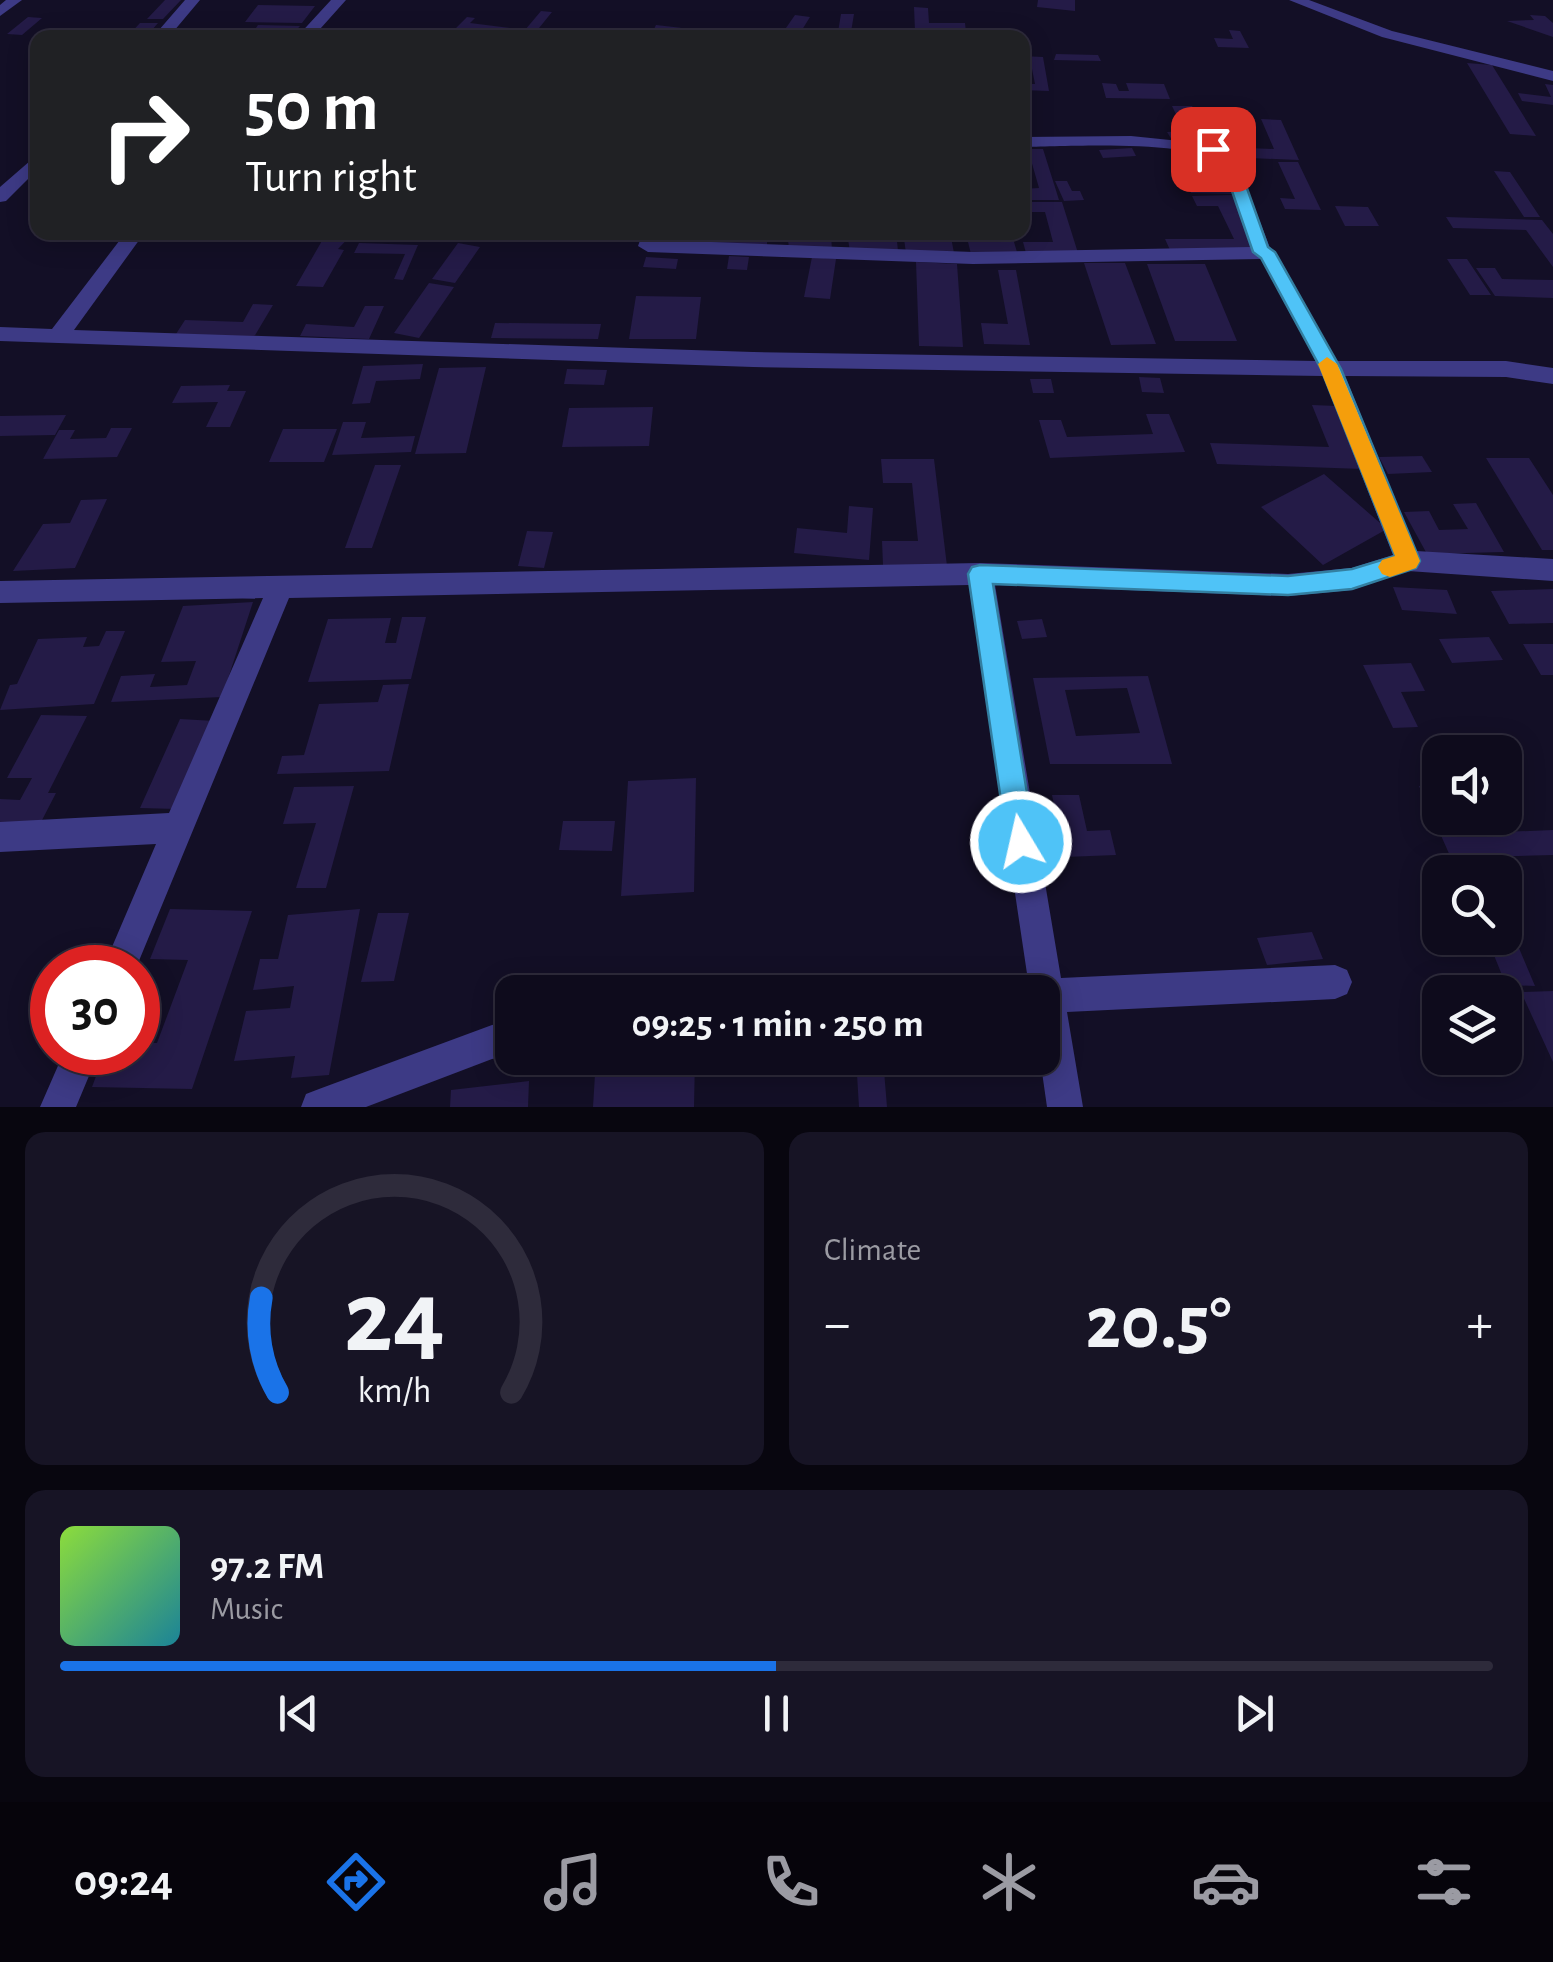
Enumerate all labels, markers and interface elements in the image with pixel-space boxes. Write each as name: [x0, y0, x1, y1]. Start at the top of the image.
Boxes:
icon: right: [80, 70, 210, 200]
text: 50 m: [245, 73, 379, 143]
pin: [1171, 107, 1256, 192]
icon: arrive: [1186, 122, 1241, 177]
text: Turn right: [245, 155, 417, 200]
map controls: [1422, 735, 1522, 1075]
button: sound: [1422, 735, 1522, 835]
position arrow: [969, 790, 1073, 894]
button: search: [1422, 855, 1522, 955]
speed limit sign: 30: [30, 945, 160, 1075]
button: layers: [1422, 975, 1522, 1075]
text: 09:25 · 1 min · 250 m: [631, 1006, 924, 1044]
text: Climate: [824, 1234, 921, 1266]
text: 24: [344, 1267, 445, 1371]
text: 20.5°: [1086, 1287, 1231, 1362]
text: −: [824, 1297, 850, 1352]
text: +: [1467, 1297, 1493, 1352]
text: km/h: [358, 1373, 431, 1409]
text: 97.2 FM: [210, 1548, 324, 1586]
text: Music: [210, 1593, 283, 1625]
icon: previous: [271, 1686, 326, 1741]
icon: pause: [749, 1686, 804, 1741]
icon: next: [1227, 1686, 1282, 1741]
icon: directions: [321, 1847, 391, 1917]
icon: music: [538, 1847, 608, 1917]
icon: phone: [756, 1847, 826, 1917]
icon: climate: [974, 1847, 1044, 1917]
icon: car: [1191, 1847, 1261, 1917]
icon: filters: [1409, 1847, 1479, 1917]
text: 09:24: [74, 1859, 173, 1904]

